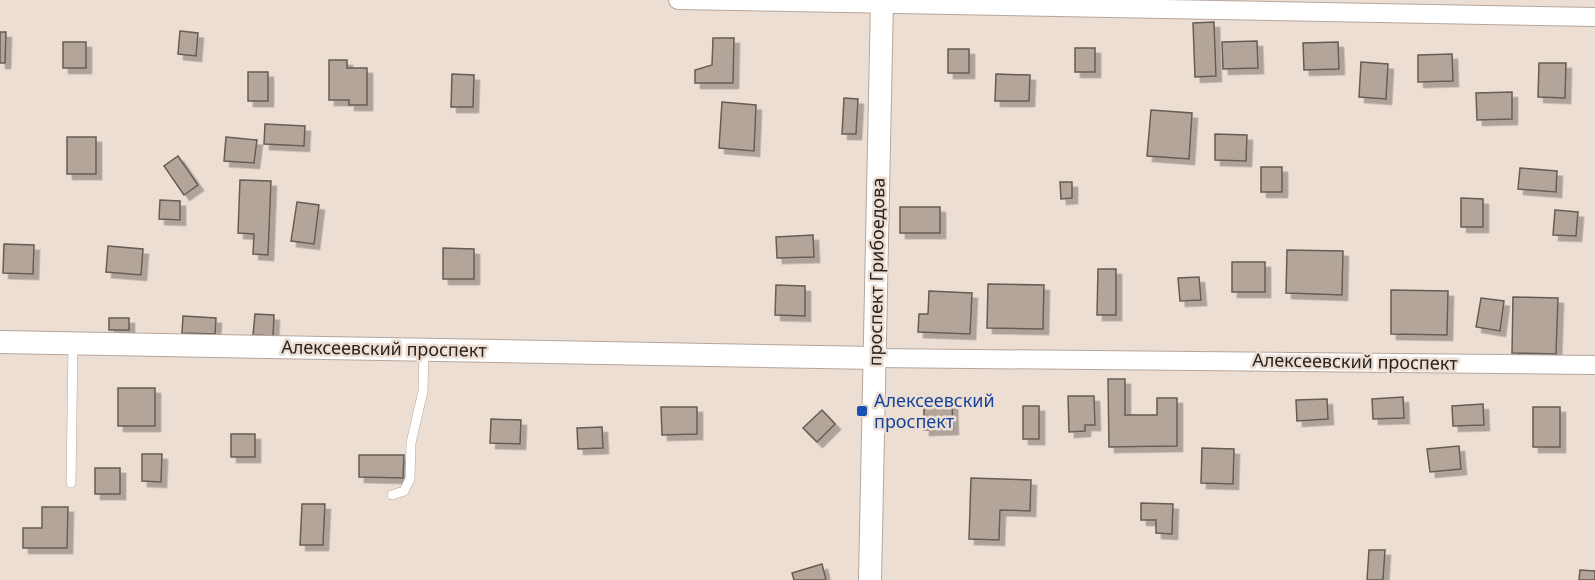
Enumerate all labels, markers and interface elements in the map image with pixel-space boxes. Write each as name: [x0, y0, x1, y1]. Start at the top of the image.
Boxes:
street label: проспект Грибоедова: [862, 178, 890, 366]
street label: Алексеевский проспект: [281, 334, 488, 362]
street label: Алексеевский проспект: [1252, 347, 1459, 375]
place label: Алексеевский проспект: [874, 388, 995, 433]
marker: Алексеевский проспект: [855, 404, 869, 418]

